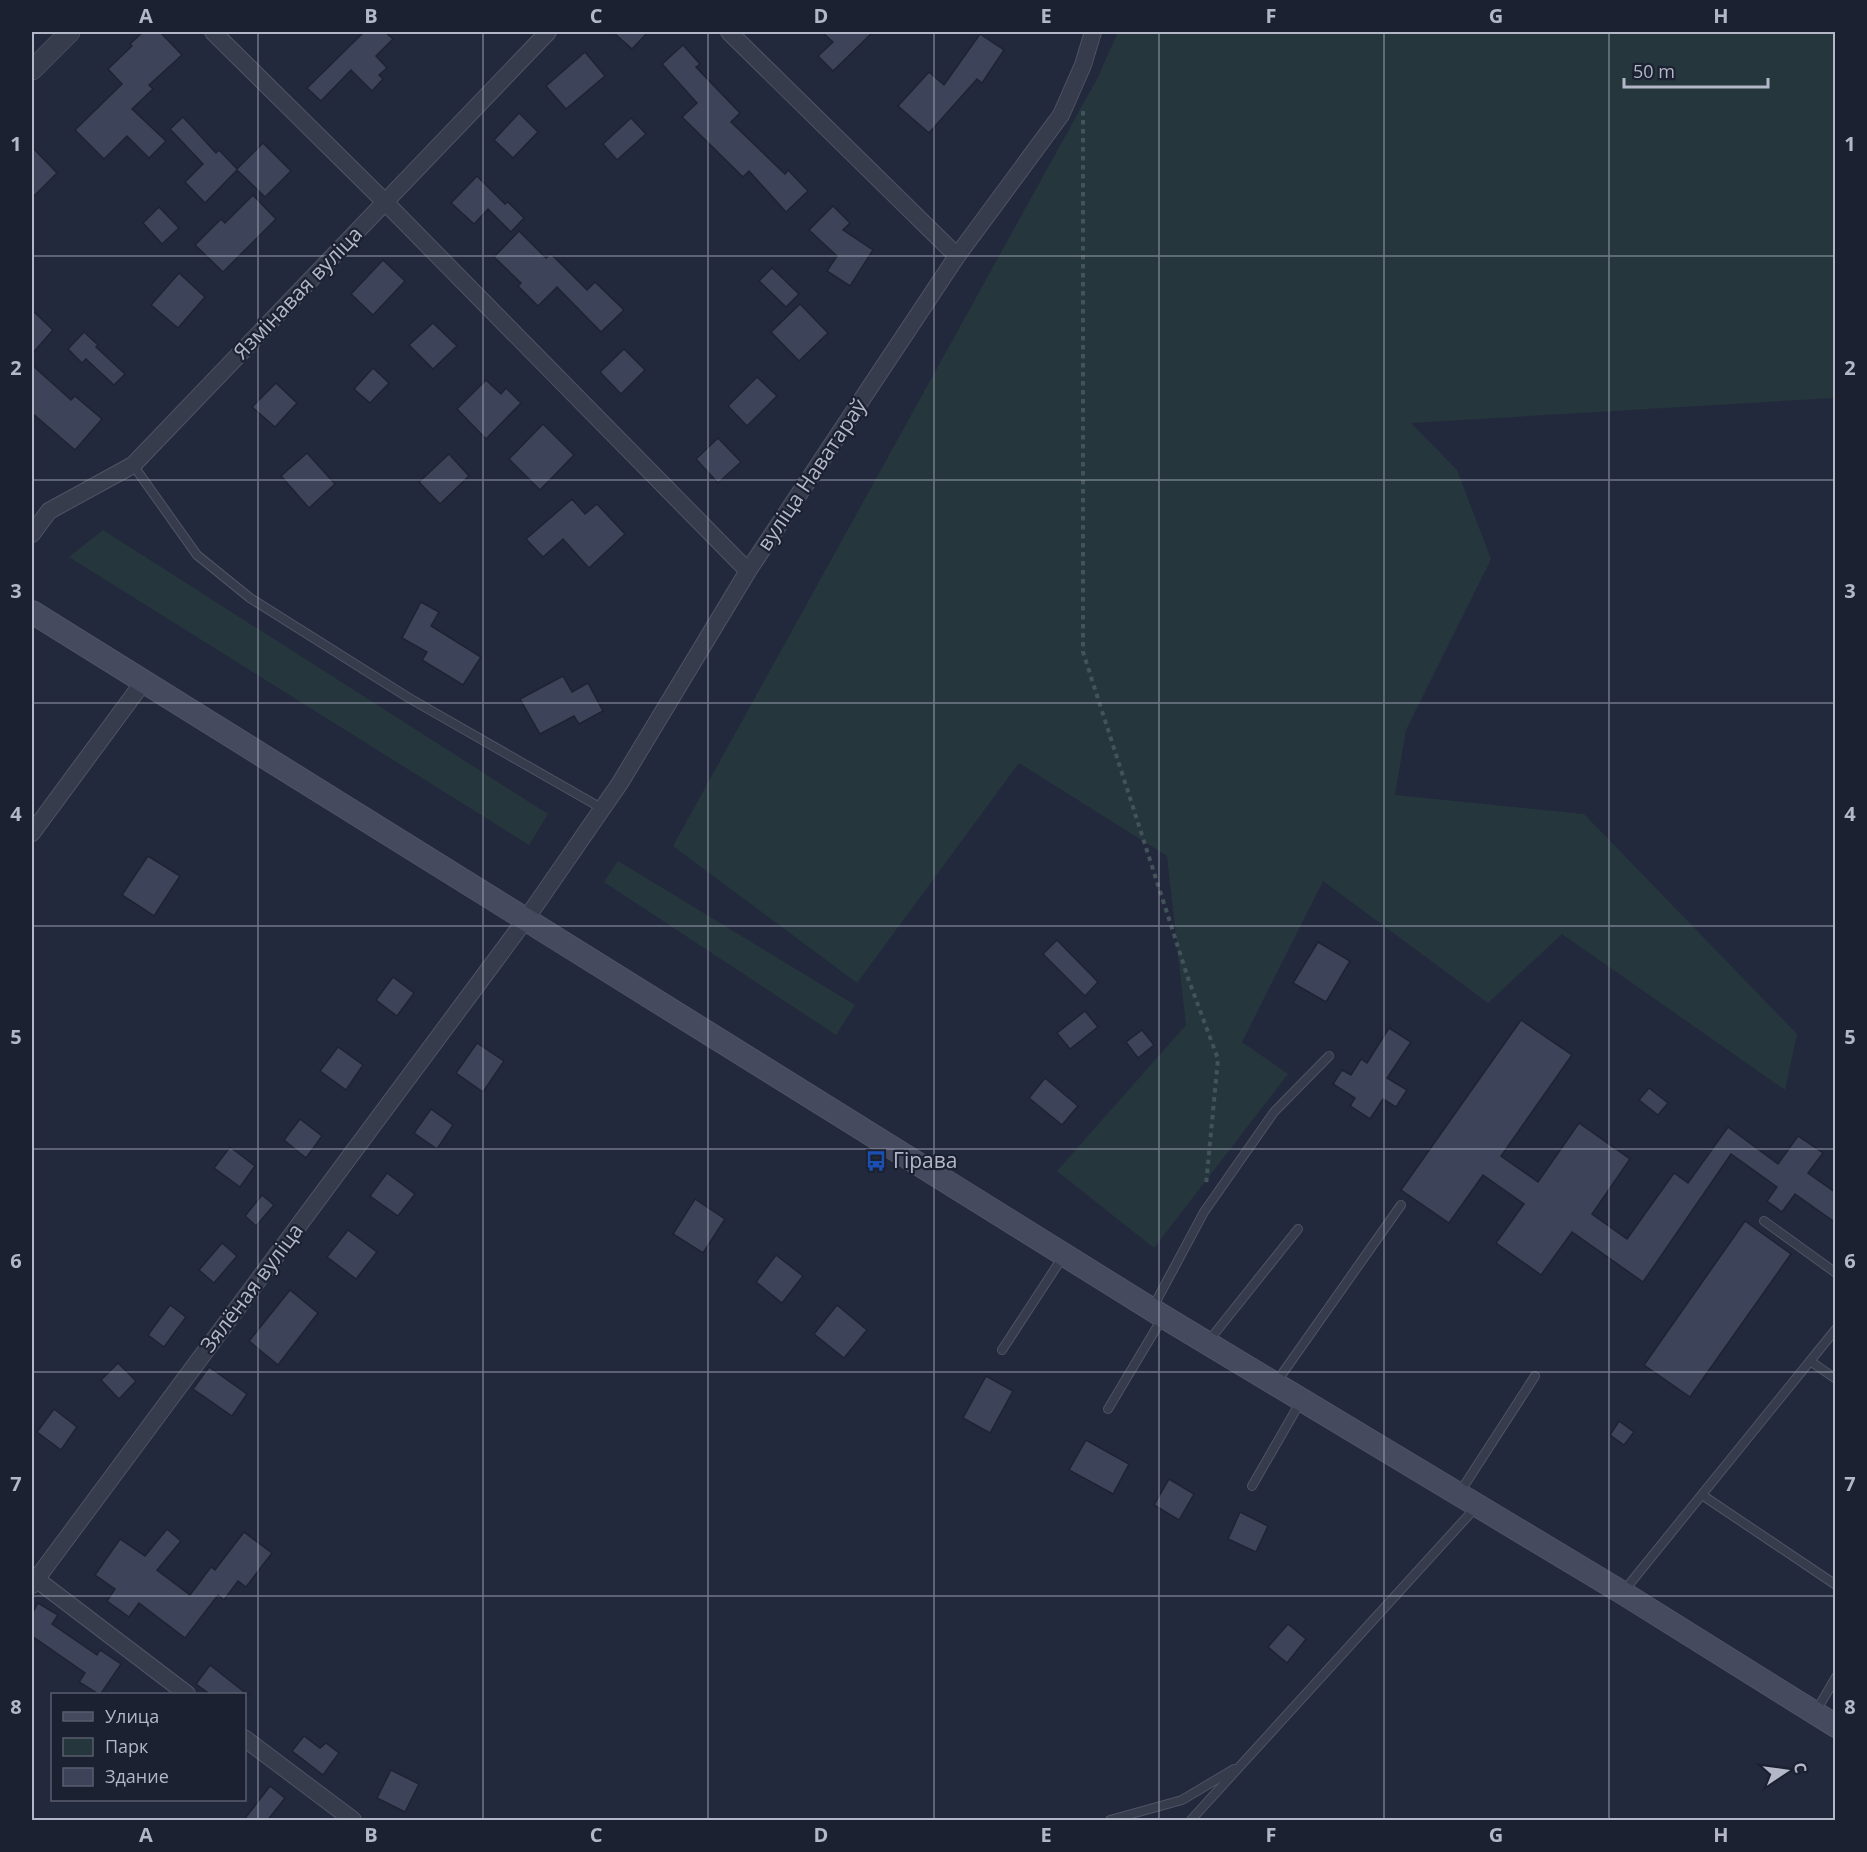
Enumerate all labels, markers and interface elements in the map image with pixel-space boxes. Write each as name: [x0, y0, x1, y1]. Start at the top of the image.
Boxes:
text: A: [139, 2, 153, 29]
text: B: [364, 2, 378, 29]
text: C: [590, 2, 603, 29]
text: D: [814, 2, 828, 29]
text: E: [1040, 2, 1052, 29]
text: F: [1266, 2, 1276, 29]
text: G: [1489, 2, 1503, 29]
text: H: [1713, 2, 1729, 29]
scale bar: [1624, 51, 1768, 89]
text: 50 m: [1633, 59, 1675, 83]
text: 1: [10, 130, 22, 157]
text: 1: [1844, 130, 1856, 157]
street label: Язмінавая вуліца: [227, 220, 368, 365]
text: 2: [10, 354, 22, 381]
text: 2: [1844, 354, 1856, 381]
street label: вуліца Наватараў: [750, 393, 873, 556]
text: 3: [10, 577, 22, 604]
text: 3: [1844, 577, 1856, 604]
text: 4: [10, 800, 22, 827]
text: 4: [1844, 800, 1856, 827]
text: 5: [10, 1023, 22, 1050]
text: 5: [1844, 1023, 1856, 1050]
place label: Гірава: [893, 1146, 957, 1174]
bus stop icon: Гірава: [864, 1149, 888, 1173]
street label: Зялёная вуліца: [194, 1217, 309, 1357]
text: 6: [10, 1247, 22, 1274]
text: 6: [1844, 1247, 1856, 1274]
text: 7: [10, 1470, 22, 1497]
text: 7: [1844, 1470, 1856, 1497]
text: 8: [10, 1693, 22, 1720]
legend: [51, 1693, 246, 1801]
text: 8: [1844, 1693, 1856, 1720]
text: Улица: [105, 1704, 159, 1728]
text: Парк: [105, 1734, 149, 1758]
north arrow: [1756, 1741, 1816, 1801]
text: С: [1789, 1760, 1812, 1775]
text: Здание: [105, 1764, 169, 1788]
text: A: [139, 1821, 153, 1848]
text: B: [364, 1821, 378, 1848]
text: C: [590, 1821, 603, 1848]
text: D: [814, 1821, 828, 1848]
text: E: [1040, 1821, 1052, 1848]
text: F: [1266, 1821, 1276, 1848]
text: G: [1489, 1821, 1503, 1848]
text: H: [1713, 1821, 1729, 1848]

